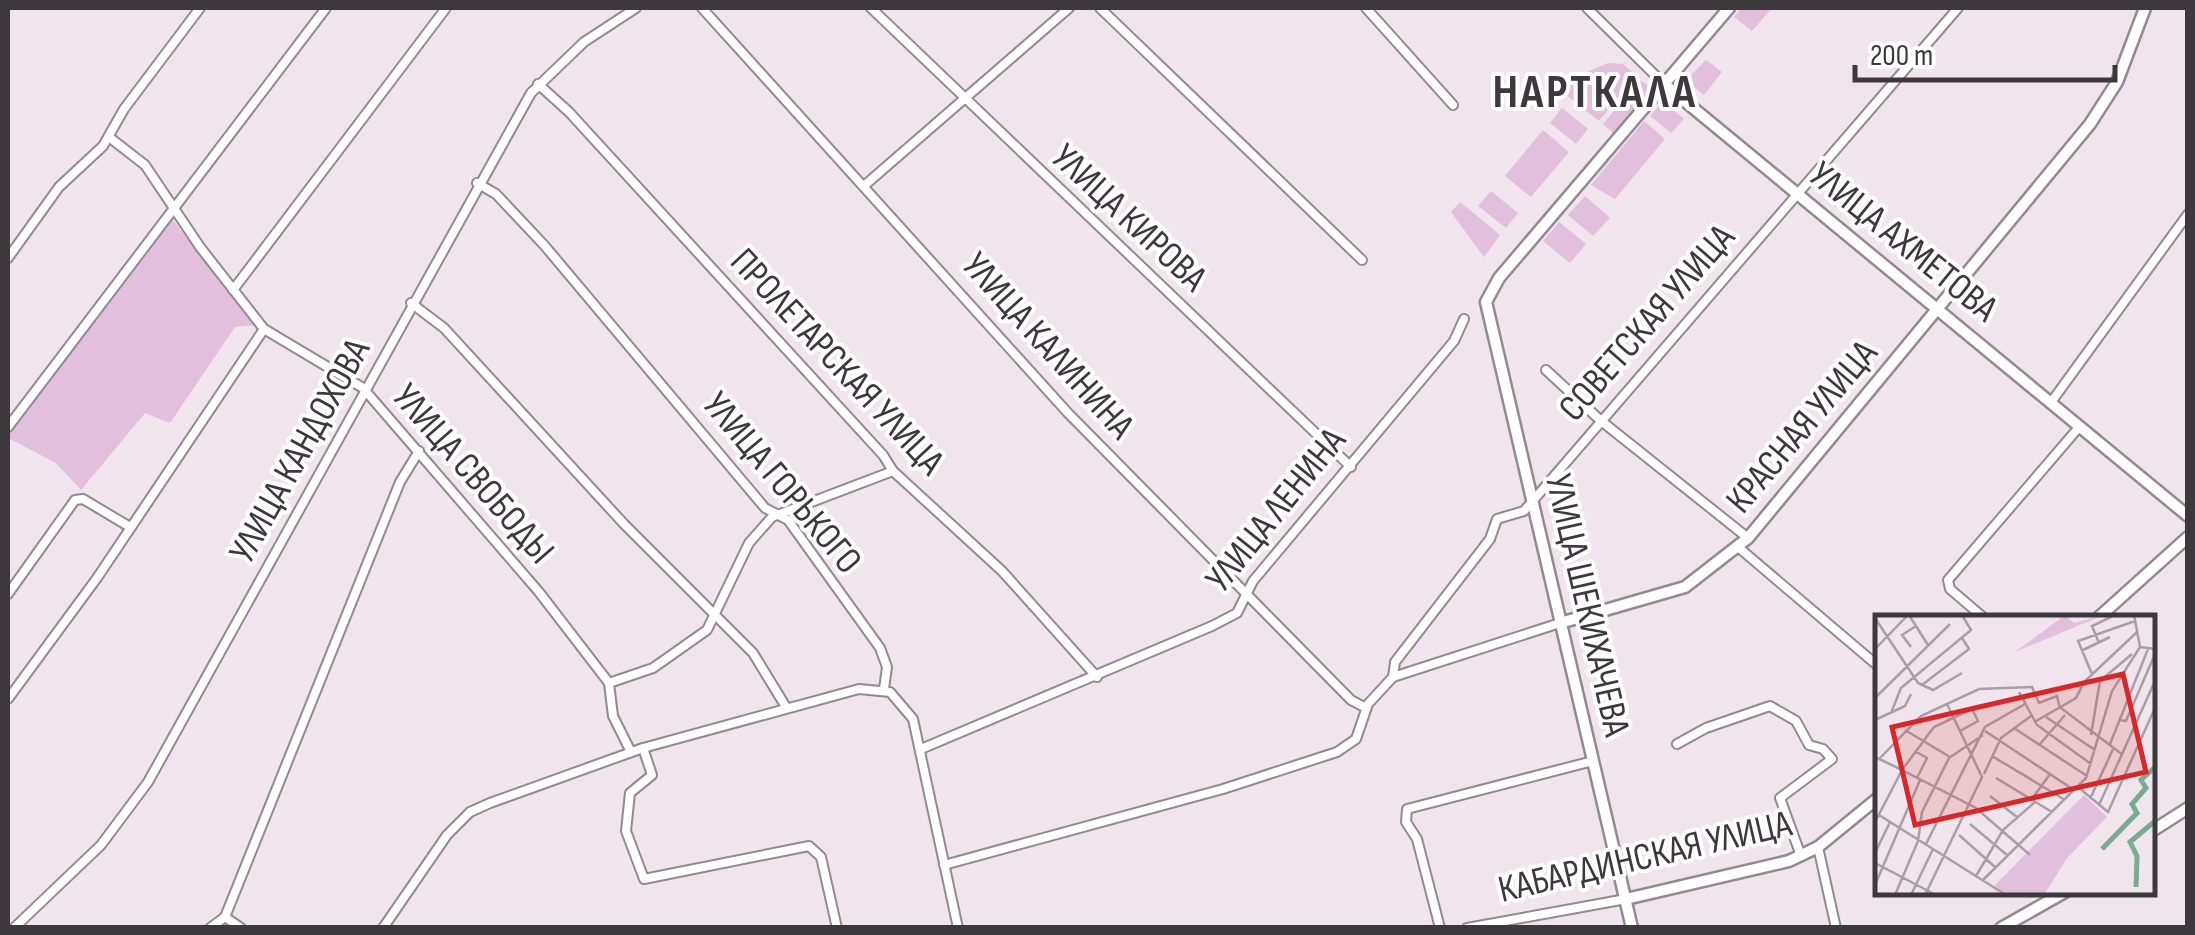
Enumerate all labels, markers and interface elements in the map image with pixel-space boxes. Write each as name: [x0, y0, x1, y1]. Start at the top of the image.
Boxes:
scale bar: [1855, 20, 2115, 82]
text: 200 m: [1870, 38, 1933, 74]
district label: НАРТКАЛА: [1492, 64, 1698, 121]
street label: УЛИЦА КИРОВА: [1042, 135, 1216, 302]
street label: УЛИЦА АХМЕТОВА: [1800, 152, 2007, 332]
street label: СОВЕТСКАЯ УЛИЦА: [1550, 215, 1745, 430]
street label: ПРОЛЕТАРСКАЯ УЛИЦА: [721, 240, 954, 485]
street label: УЛИЦА КАЛИНИНА: [952, 243, 1144, 449]
street label: УЛИЦА КАНДОХОВА: [220, 331, 380, 571]
street label: КРАСНАЯ УЛИЦА: [1717, 331, 1888, 522]
street label: УЛИЦА СВОБОДЫ: [383, 375, 563, 573]
street label: УЛИЦА ГОРЬКОГО: [693, 383, 871, 583]
street label: УЛИЦА ЛЕНИНА: [1196, 419, 1356, 601]
street label: УЛИЦА ШЕКИХАЧЕВА: [1535, 470, 1639, 741]
inset map: [1875, 615, 2155, 895]
street label: КАБАРДИНСКАЯ УЛИЦА: [1494, 801, 1797, 913]

